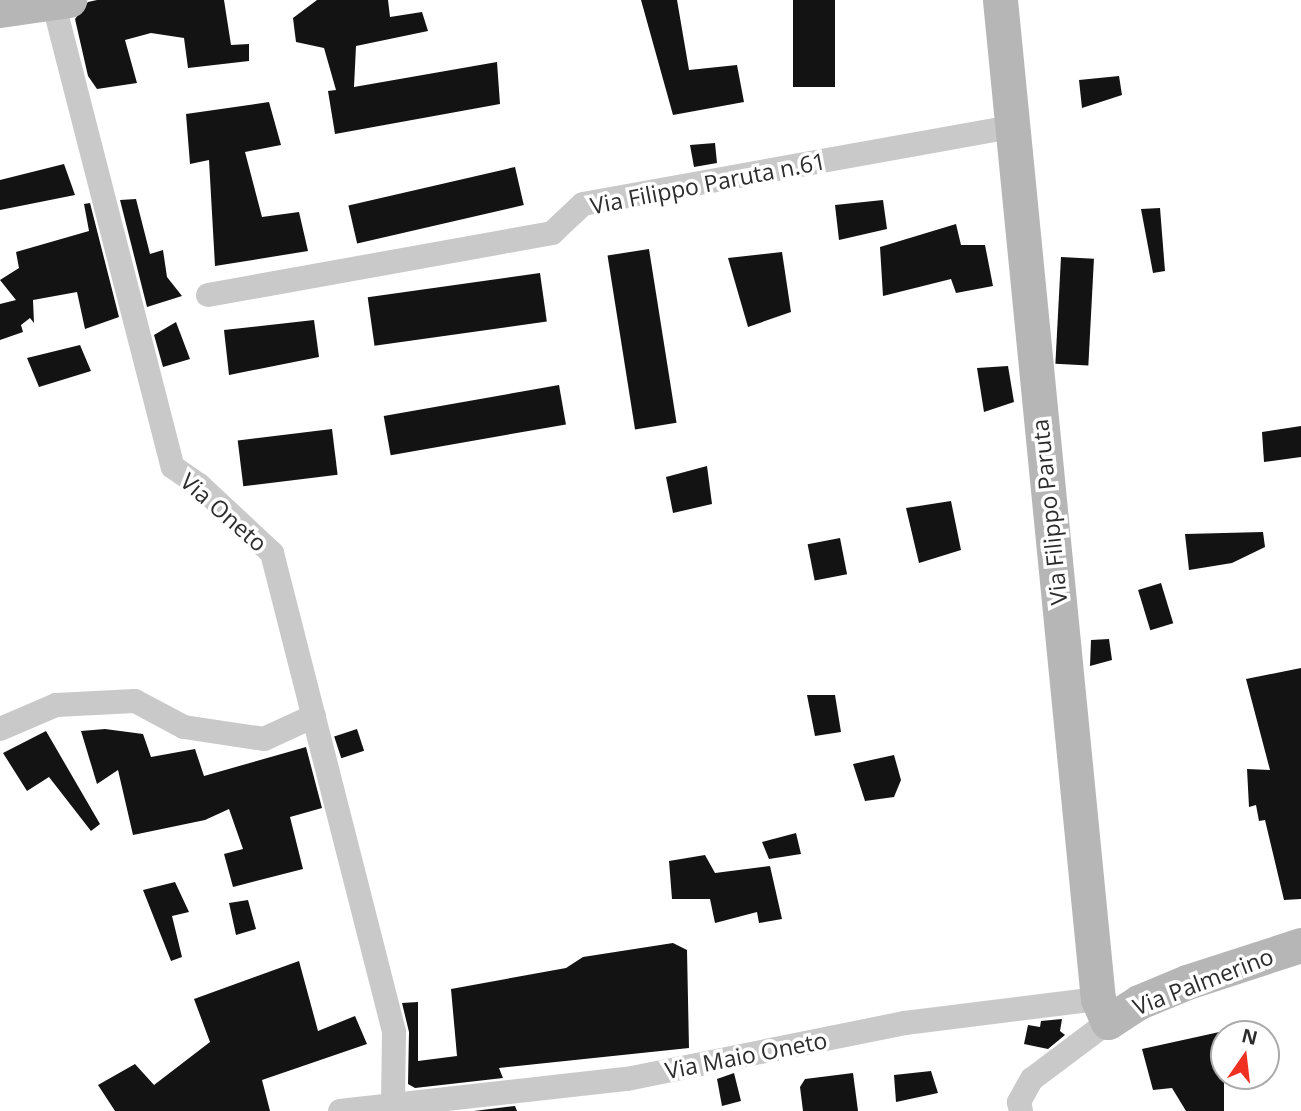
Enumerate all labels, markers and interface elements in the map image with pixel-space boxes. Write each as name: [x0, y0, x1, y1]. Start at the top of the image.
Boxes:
street label: Via Filippo Paruta n.61: [588, 147, 828, 219]
street label: Via Filippo Paruta: [1026, 418, 1072, 606]
street label: Via Oneto: [175, 467, 273, 557]
street label: Via Palmerino: [1129, 942, 1277, 1020]
north arrow: [1210, 1020, 1280, 1090]
text: N: [1239, 1022, 1260, 1051]
street label: Via Maio Oneto: [663, 1026, 829, 1084]

